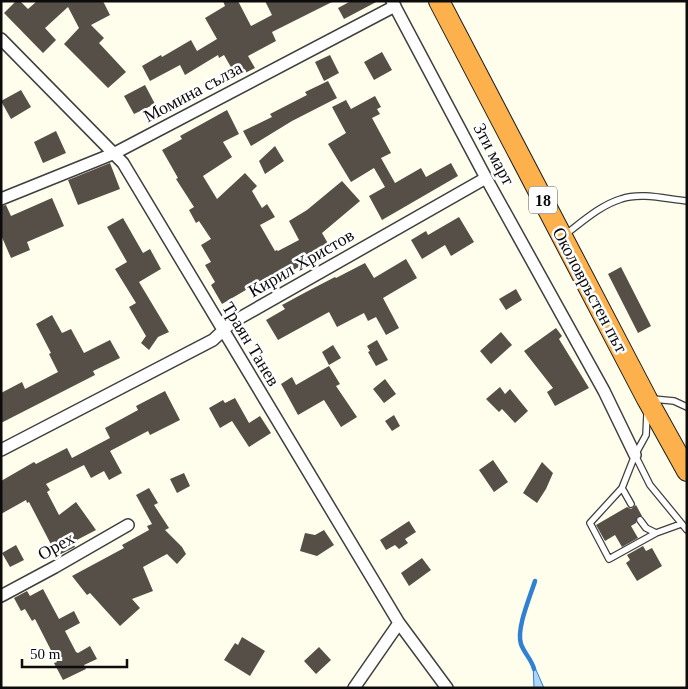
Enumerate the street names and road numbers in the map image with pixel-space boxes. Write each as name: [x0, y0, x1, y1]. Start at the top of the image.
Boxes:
street label: Момина сълза: [140, 58, 246, 126]
street label: 3ти март: [469, 120, 519, 188]
road number: 18: [529, 186, 557, 214]
street label: Околовръстен път: [549, 224, 632, 356]
street label: Кирил Христов: [245, 225, 357, 301]
street label: Траян Танев: [218, 298, 284, 390]
street label: Орех: [34, 528, 78, 564]

